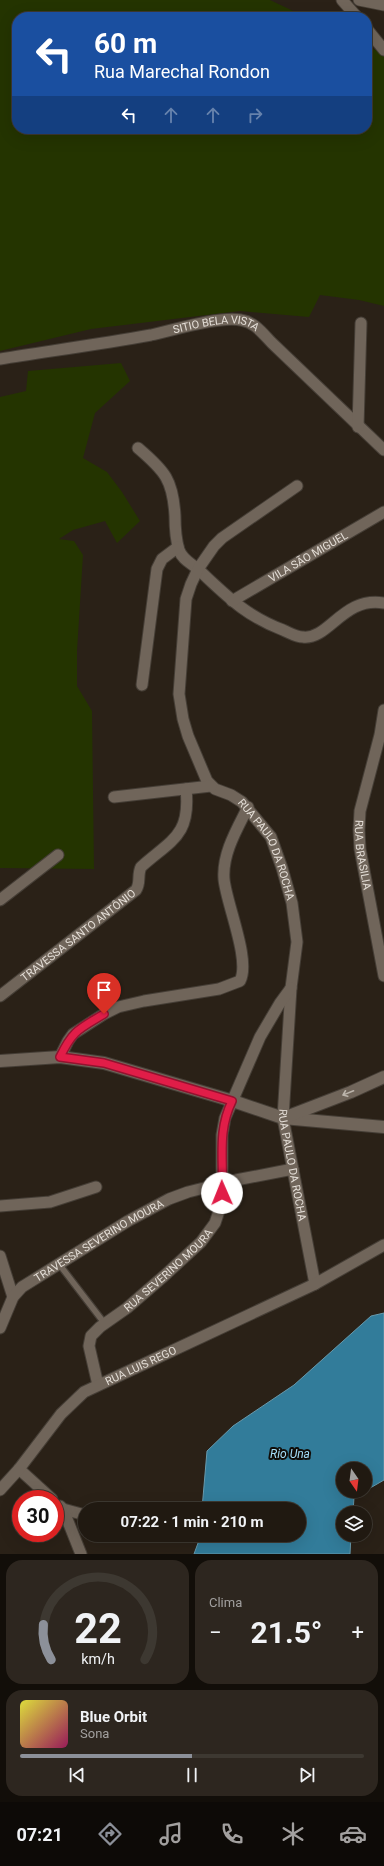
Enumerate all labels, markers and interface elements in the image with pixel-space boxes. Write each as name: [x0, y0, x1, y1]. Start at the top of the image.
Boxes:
text: 60 m: [94, 27, 157, 60]
icon: left: [28, 28, 80, 80]
text: Rua Marechal Rondon: [94, 61, 270, 82]
icon: left: [118, 104, 140, 126]
icon: ahead: [160, 104, 182, 126]
icon: ahead: [202, 104, 224, 126]
icon: right: [244, 104, 266, 126]
street label: SITIO BELA VISTA: [172, 313, 263, 336]
street label: VILA SÃO MIGUEL: [266, 529, 350, 585]
street label: RUA PAULO DA ROCHA: [235, 796, 297, 902]
street label: RUA BRASILIA: [352, 820, 374, 892]
street label: TRAVESSA SANTO ANTÔNIO: [18, 887, 138, 984]
pin: [87, 973, 121, 1014]
icon: arrive: [93, 979, 115, 1001]
one-way arrow: [343, 1090, 355, 1097]
street label: RUA PAULO DA ROCHA: [276, 1108, 309, 1223]
position arrow: [201, 1172, 243, 1214]
street label: TRAVESSA SEVERINO MOURA: [32, 1197, 167, 1285]
street label: RUA SEVERINO MOURA: [122, 1226, 216, 1315]
street label: RUA LUIS REGO: [103, 1344, 179, 1388]
water label: Rio Una: [270, 1447, 310, 1461]
north arrow: [336, 1462, 372, 1498]
map controls: [336, 1462, 372, 1542]
speed limit sign: 30: [12, 1490, 64, 1542]
button: layers: [336, 1506, 372, 1542]
text: 07:22 · 1 min · 210 m: [121, 1513, 263, 1531]
text: Clima: [209, 1595, 242, 1610]
text: 22: [74, 1604, 121, 1653]
text: 21.5°: [251, 1615, 323, 1650]
text: −: [209, 1620, 222, 1645]
text: +: [352, 1620, 364, 1645]
text: km/h: [81, 1651, 114, 1667]
text: Blue Orbit: [80, 1708, 147, 1726]
text: Sona: [80, 1726, 109, 1741]
icon: previous: [66, 1764, 88, 1786]
icon: pause: [181, 1764, 203, 1786]
icon: next: [296, 1764, 318, 1786]
icon: directions: [96, 1820, 124, 1848]
icon: music: [157, 1820, 185, 1848]
icon: phone: [218, 1820, 246, 1848]
icon: climate: [279, 1820, 307, 1848]
icon: car: [339, 1820, 367, 1848]
text: 07:21: [16, 1824, 63, 1845]

